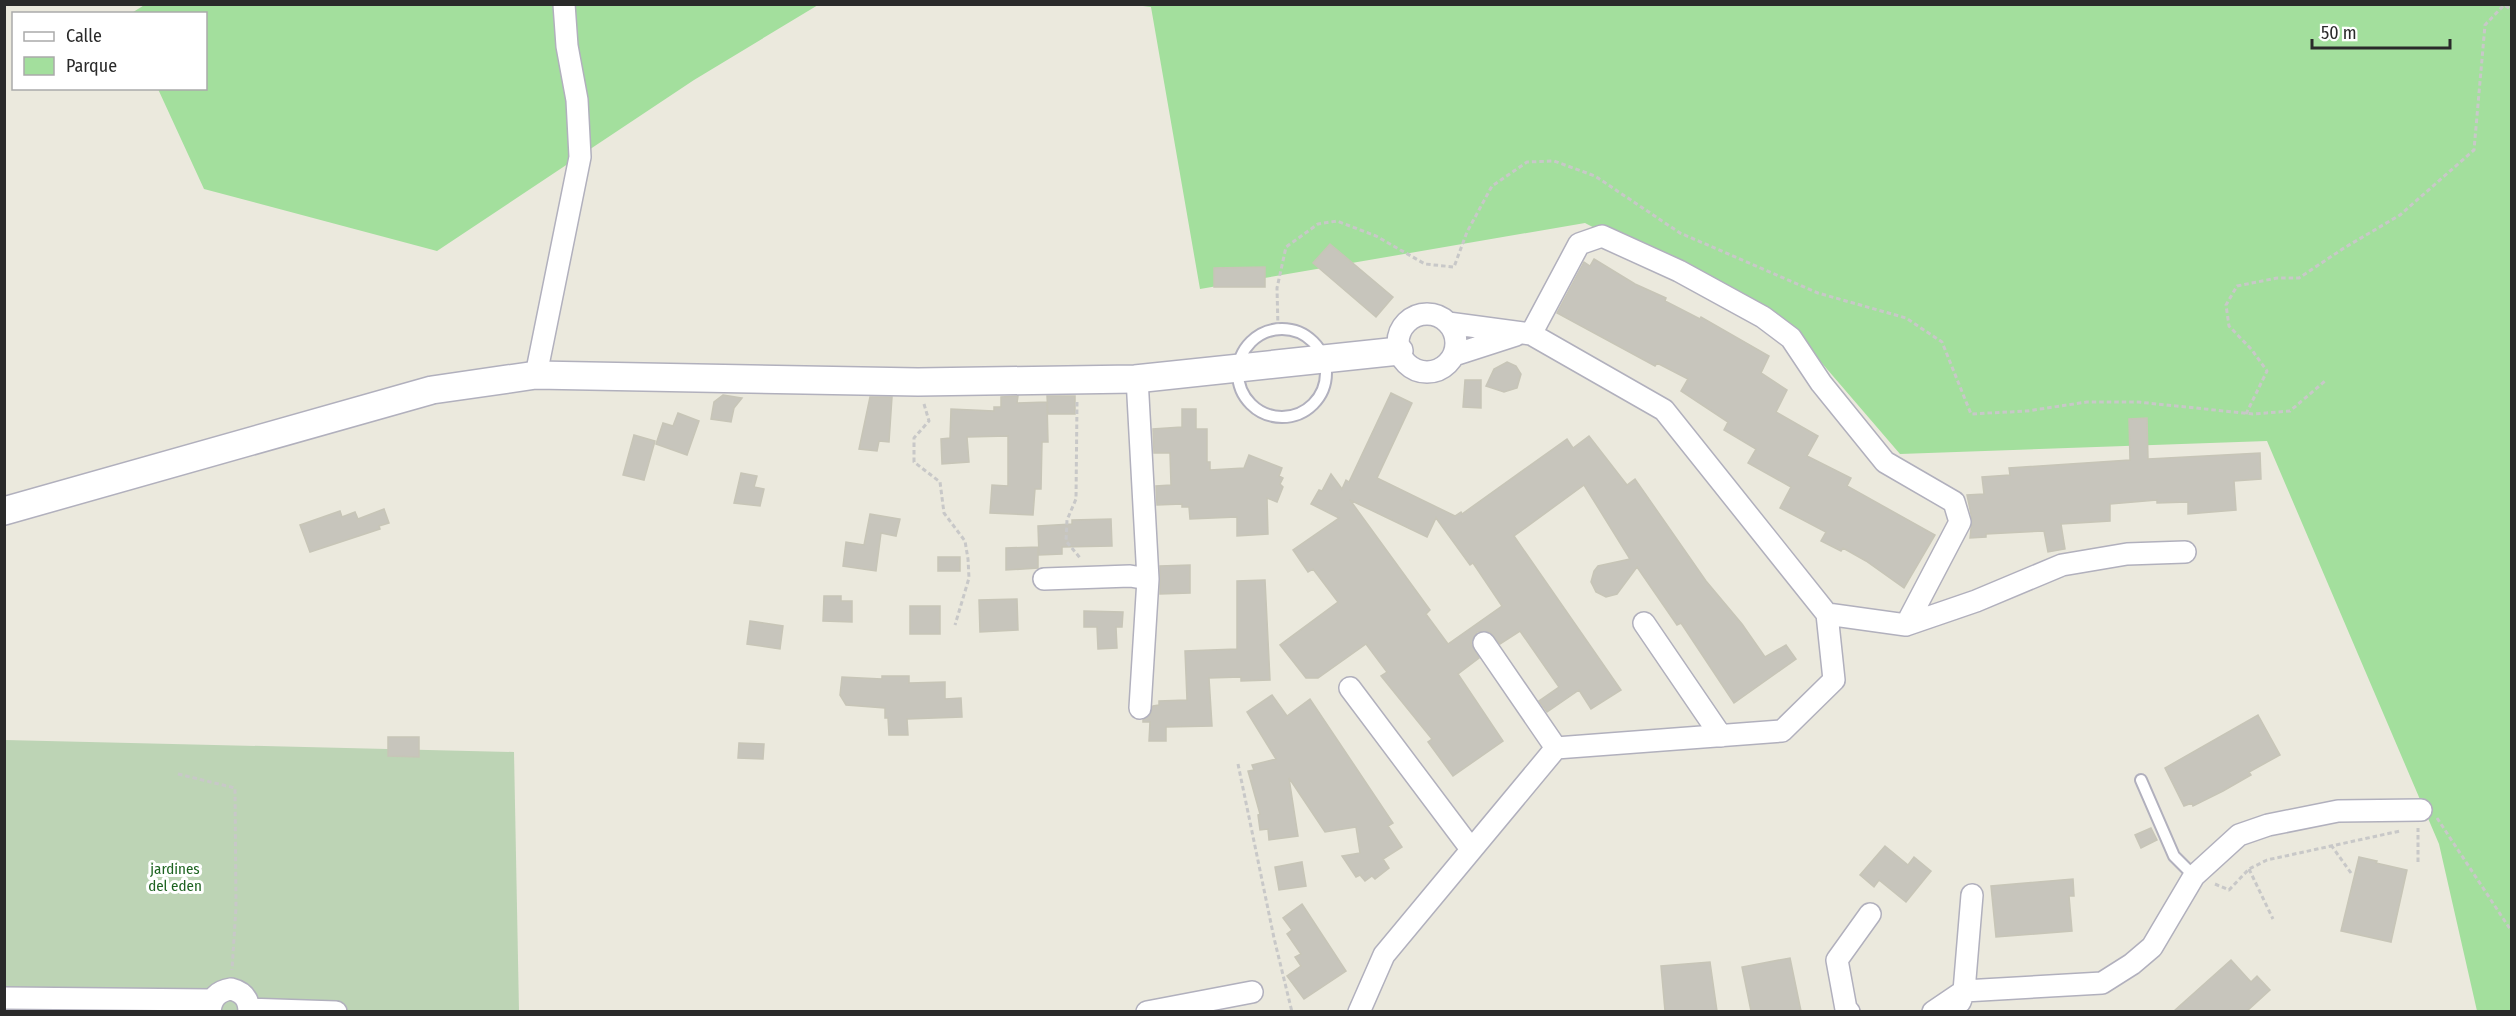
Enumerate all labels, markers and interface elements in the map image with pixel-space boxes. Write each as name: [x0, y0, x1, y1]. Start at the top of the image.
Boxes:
legend: [12, 12, 207, 90]
scale bar: [2312, 12, 2450, 50]
text: 50 m: [2321, 22, 2357, 44]
text: Calle: [66, 25, 102, 47]
text: Parque: [66, 55, 117, 77]
park label: jardines del eden: [148, 860, 202, 895]

